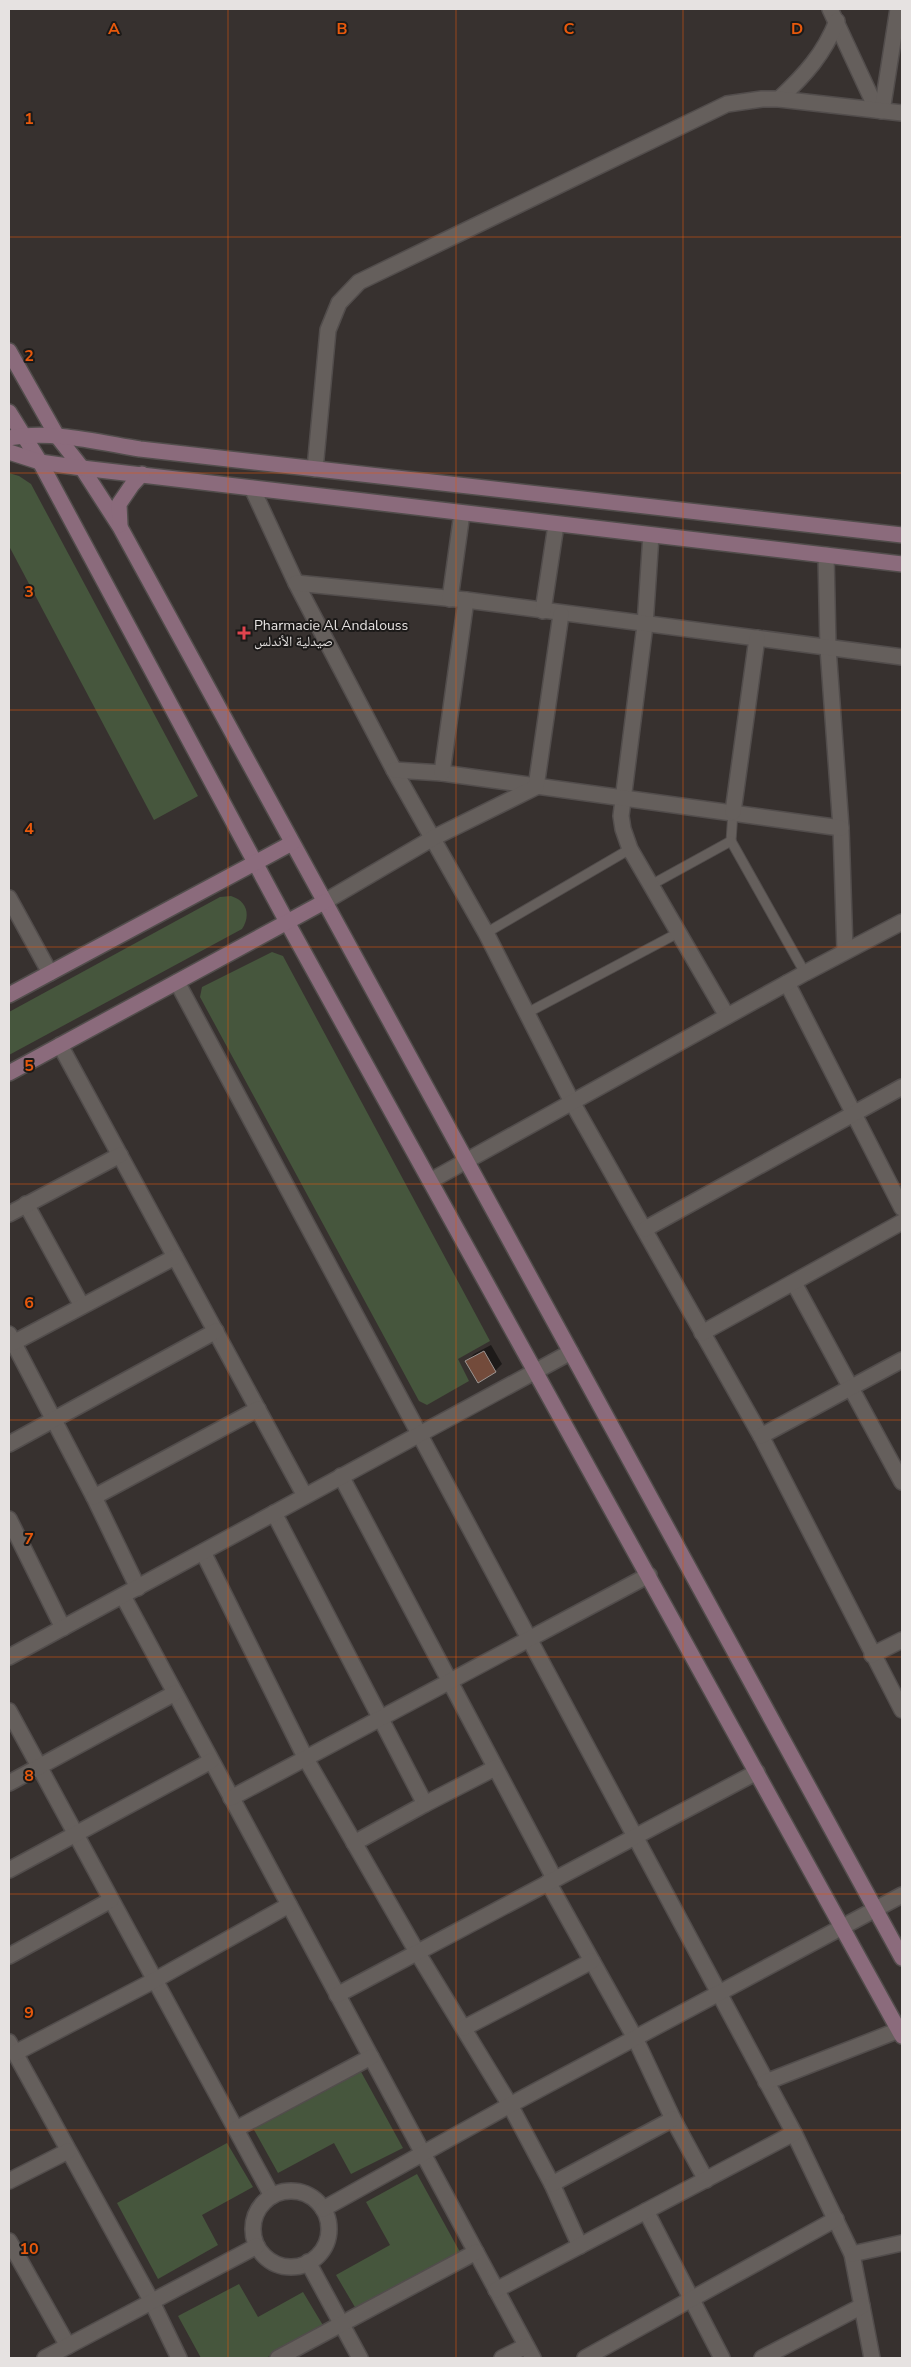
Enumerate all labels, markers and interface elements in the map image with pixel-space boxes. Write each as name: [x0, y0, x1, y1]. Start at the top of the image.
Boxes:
text: A: [108, 18, 120, 40]
text: B: [336, 18, 348, 40]
text: C: [564, 18, 575, 40]
text: D: [791, 18, 803, 40]
text: 1: [24, 108, 34, 130]
text: 2: [24, 345, 34, 367]
text: 3: [24, 581, 34, 603]
place label: Pharmacie Al Andalouss صيدلية الأندلس: [254, 616, 409, 651]
marker: Pharmacie Al Andalouss صيدلية الأندلس: [238, 627, 250, 639]
text: 4: [24, 818, 34, 840]
text: 5: [24, 1055, 34, 1077]
text: 6: [24, 1292, 34, 1314]
text: 7: [24, 1528, 34, 1550]
text: 8: [24, 1765, 34, 1787]
text: 9: [24, 2002, 34, 2024]
text: 10: [19, 2238, 39, 2260]

